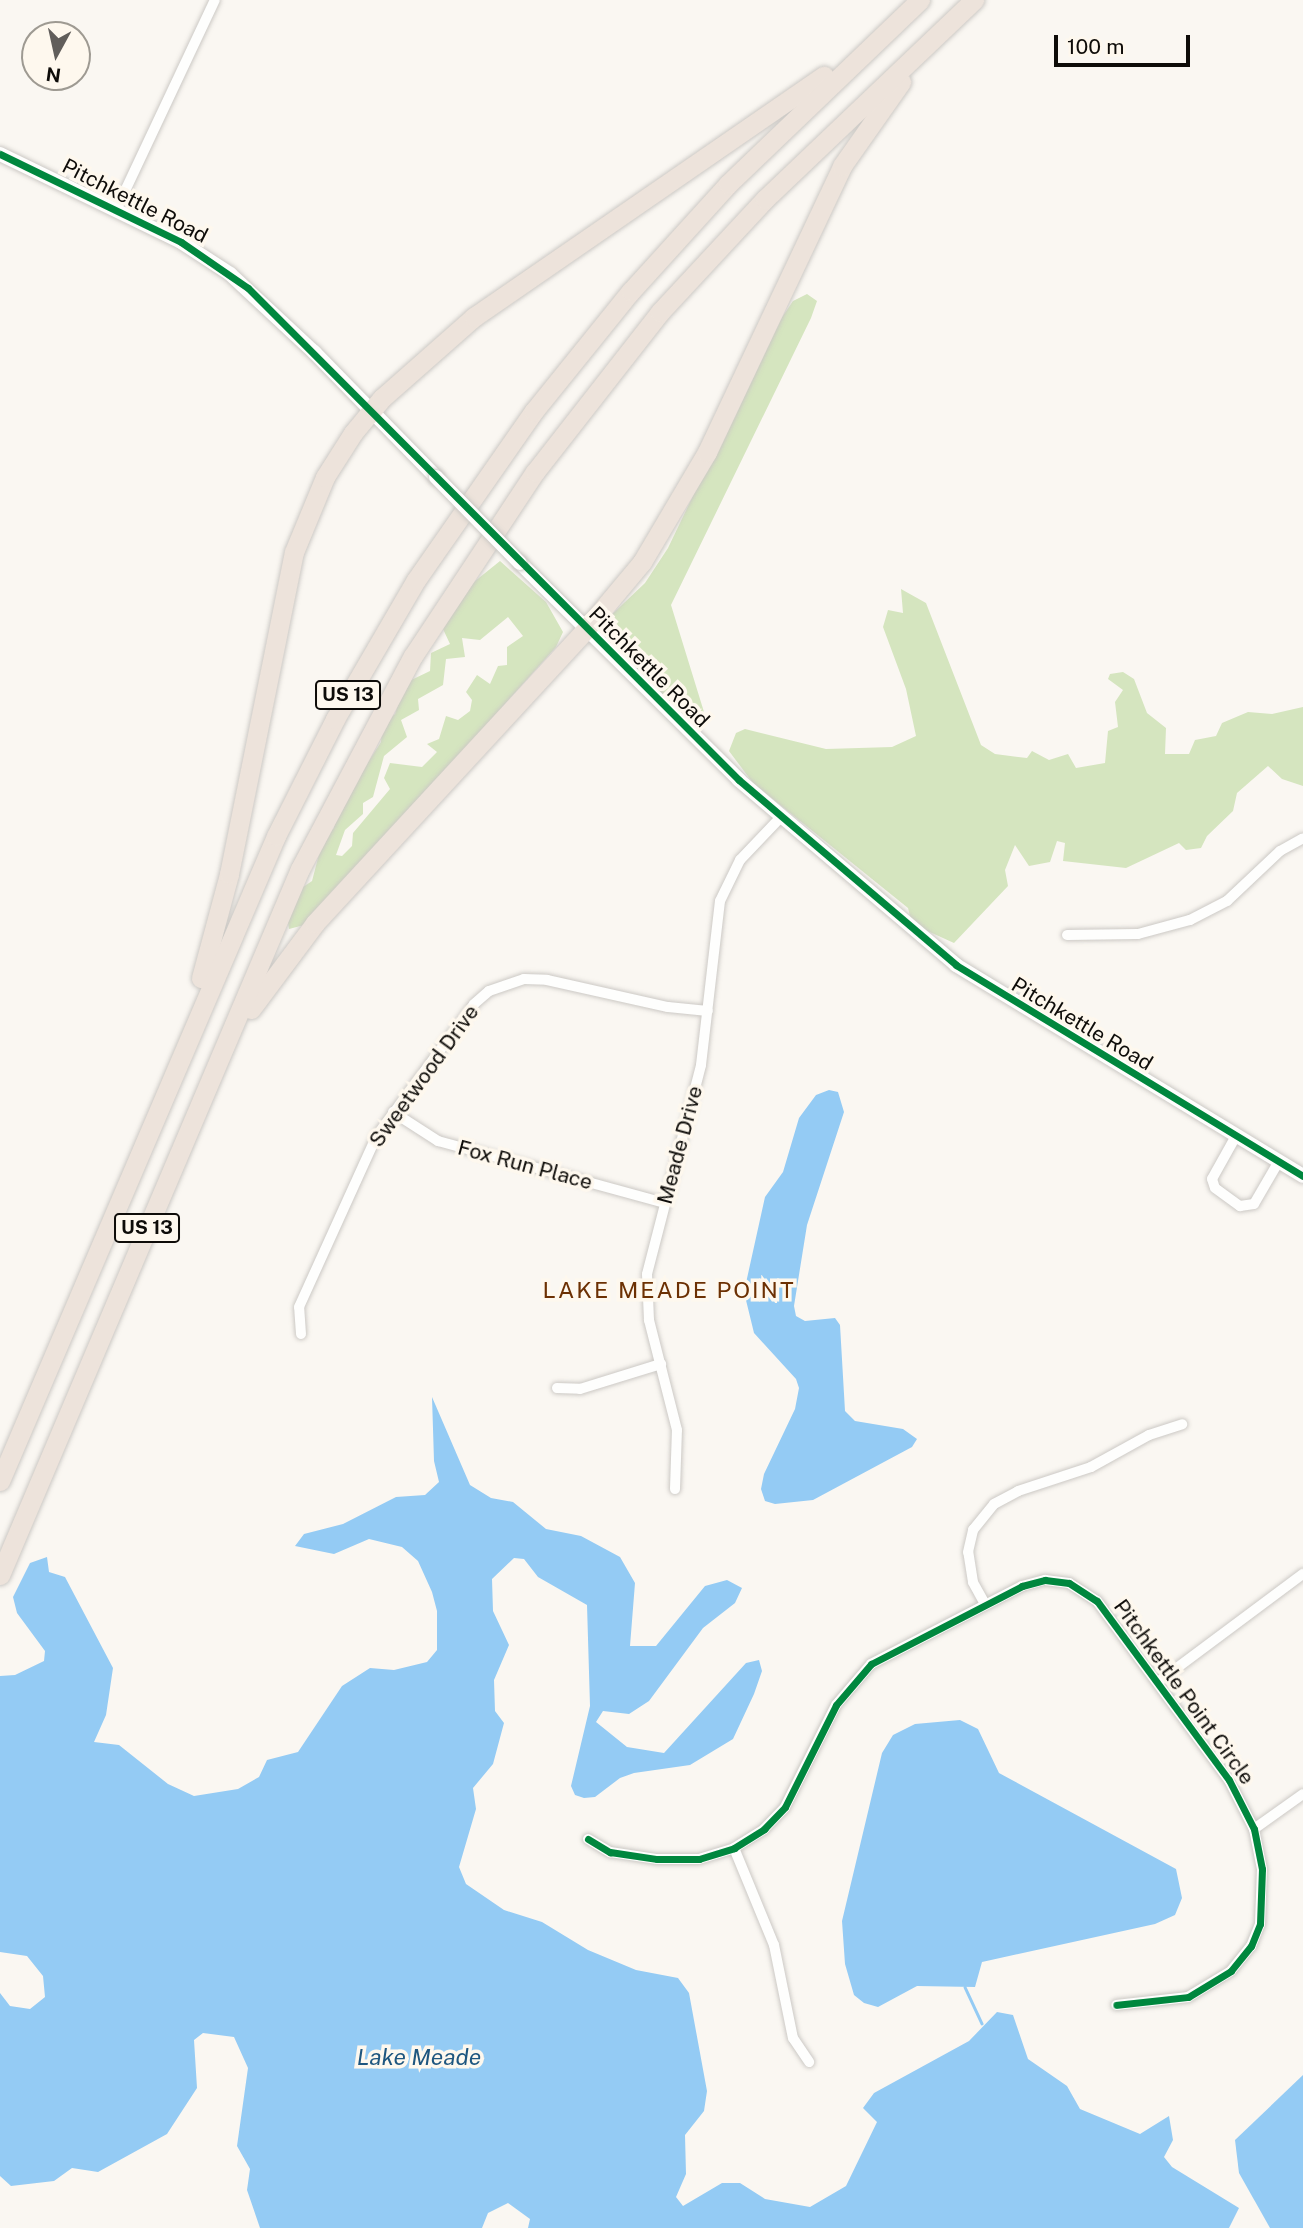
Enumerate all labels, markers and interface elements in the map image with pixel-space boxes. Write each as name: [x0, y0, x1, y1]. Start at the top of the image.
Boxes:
north arrow: [21, 21, 91, 91]
scale bar: [1058, 21, 1194, 65]
text: 100 m: [1067, 34, 1124, 59]
text: N: [44, 63, 62, 87]
street label: Pitchkettle Road: [58, 153, 212, 249]
street label: Pitchkettle Road: [583, 601, 715, 733]
road number: US 13: [315, 680, 381, 710]
street label: Pitchkettle Road: [1007, 972, 1157, 1076]
street label: Sweetwood Drive: [364, 1000, 484, 1152]
street label: Meade Drive: [652, 1083, 708, 1207]
street label: Fox Run Place: [455, 1135, 595, 1195]
road number: US 13: [114, 1212, 180, 1244]
district label: LAKE MEADE POINT: [544, 1276, 794, 1304]
street label: Pitchkettle Point Circle: [1108, 1594, 1260, 1790]
water label: Lake Meade: [357, 2043, 481, 2071]

